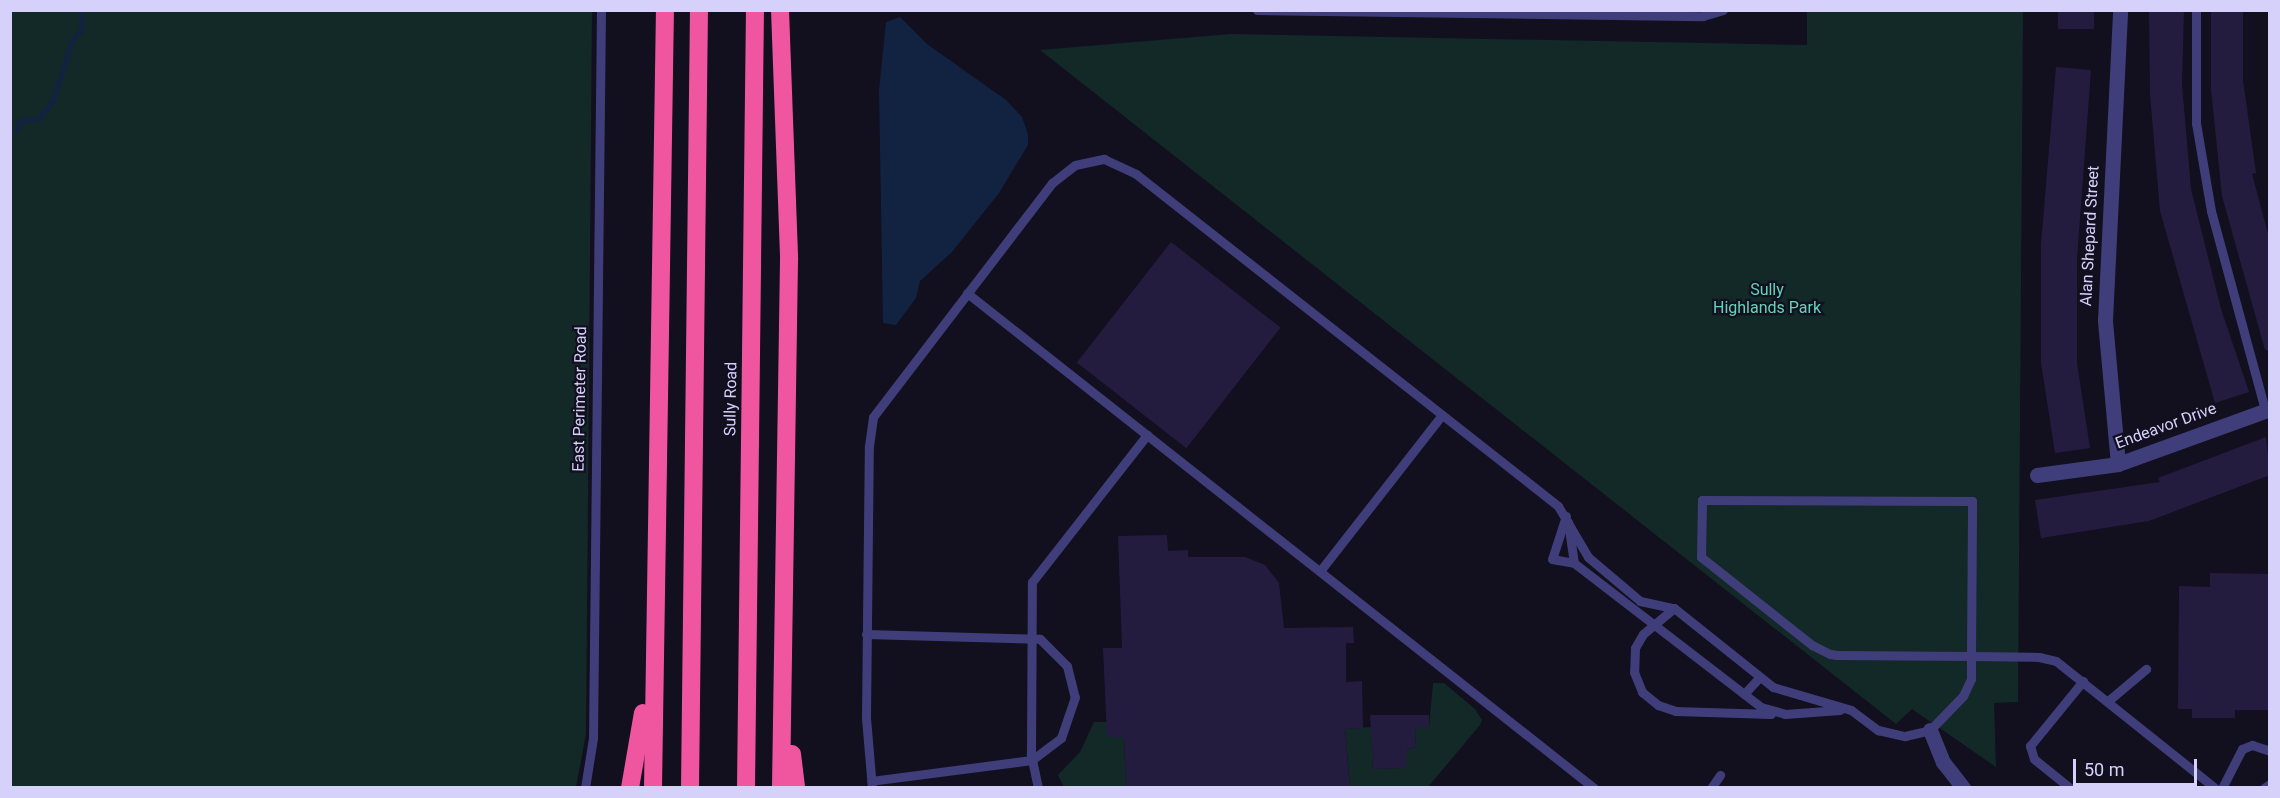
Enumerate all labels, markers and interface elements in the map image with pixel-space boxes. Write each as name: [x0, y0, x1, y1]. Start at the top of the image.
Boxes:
street label: Alan Shepard Street: [2077, 165, 2103, 307]
park label: Sully Highlands Park: [1713, 280, 1821, 318]
street label: East Perimeter Road: [569, 326, 591, 472]
street label: Sully Road: [721, 362, 741, 436]
street label: Endeavor Drive: [2113, 399, 2219, 453]
scale bar: [2076, 747, 2200, 785]
text: 50 m: [2084, 759, 2124, 780]

